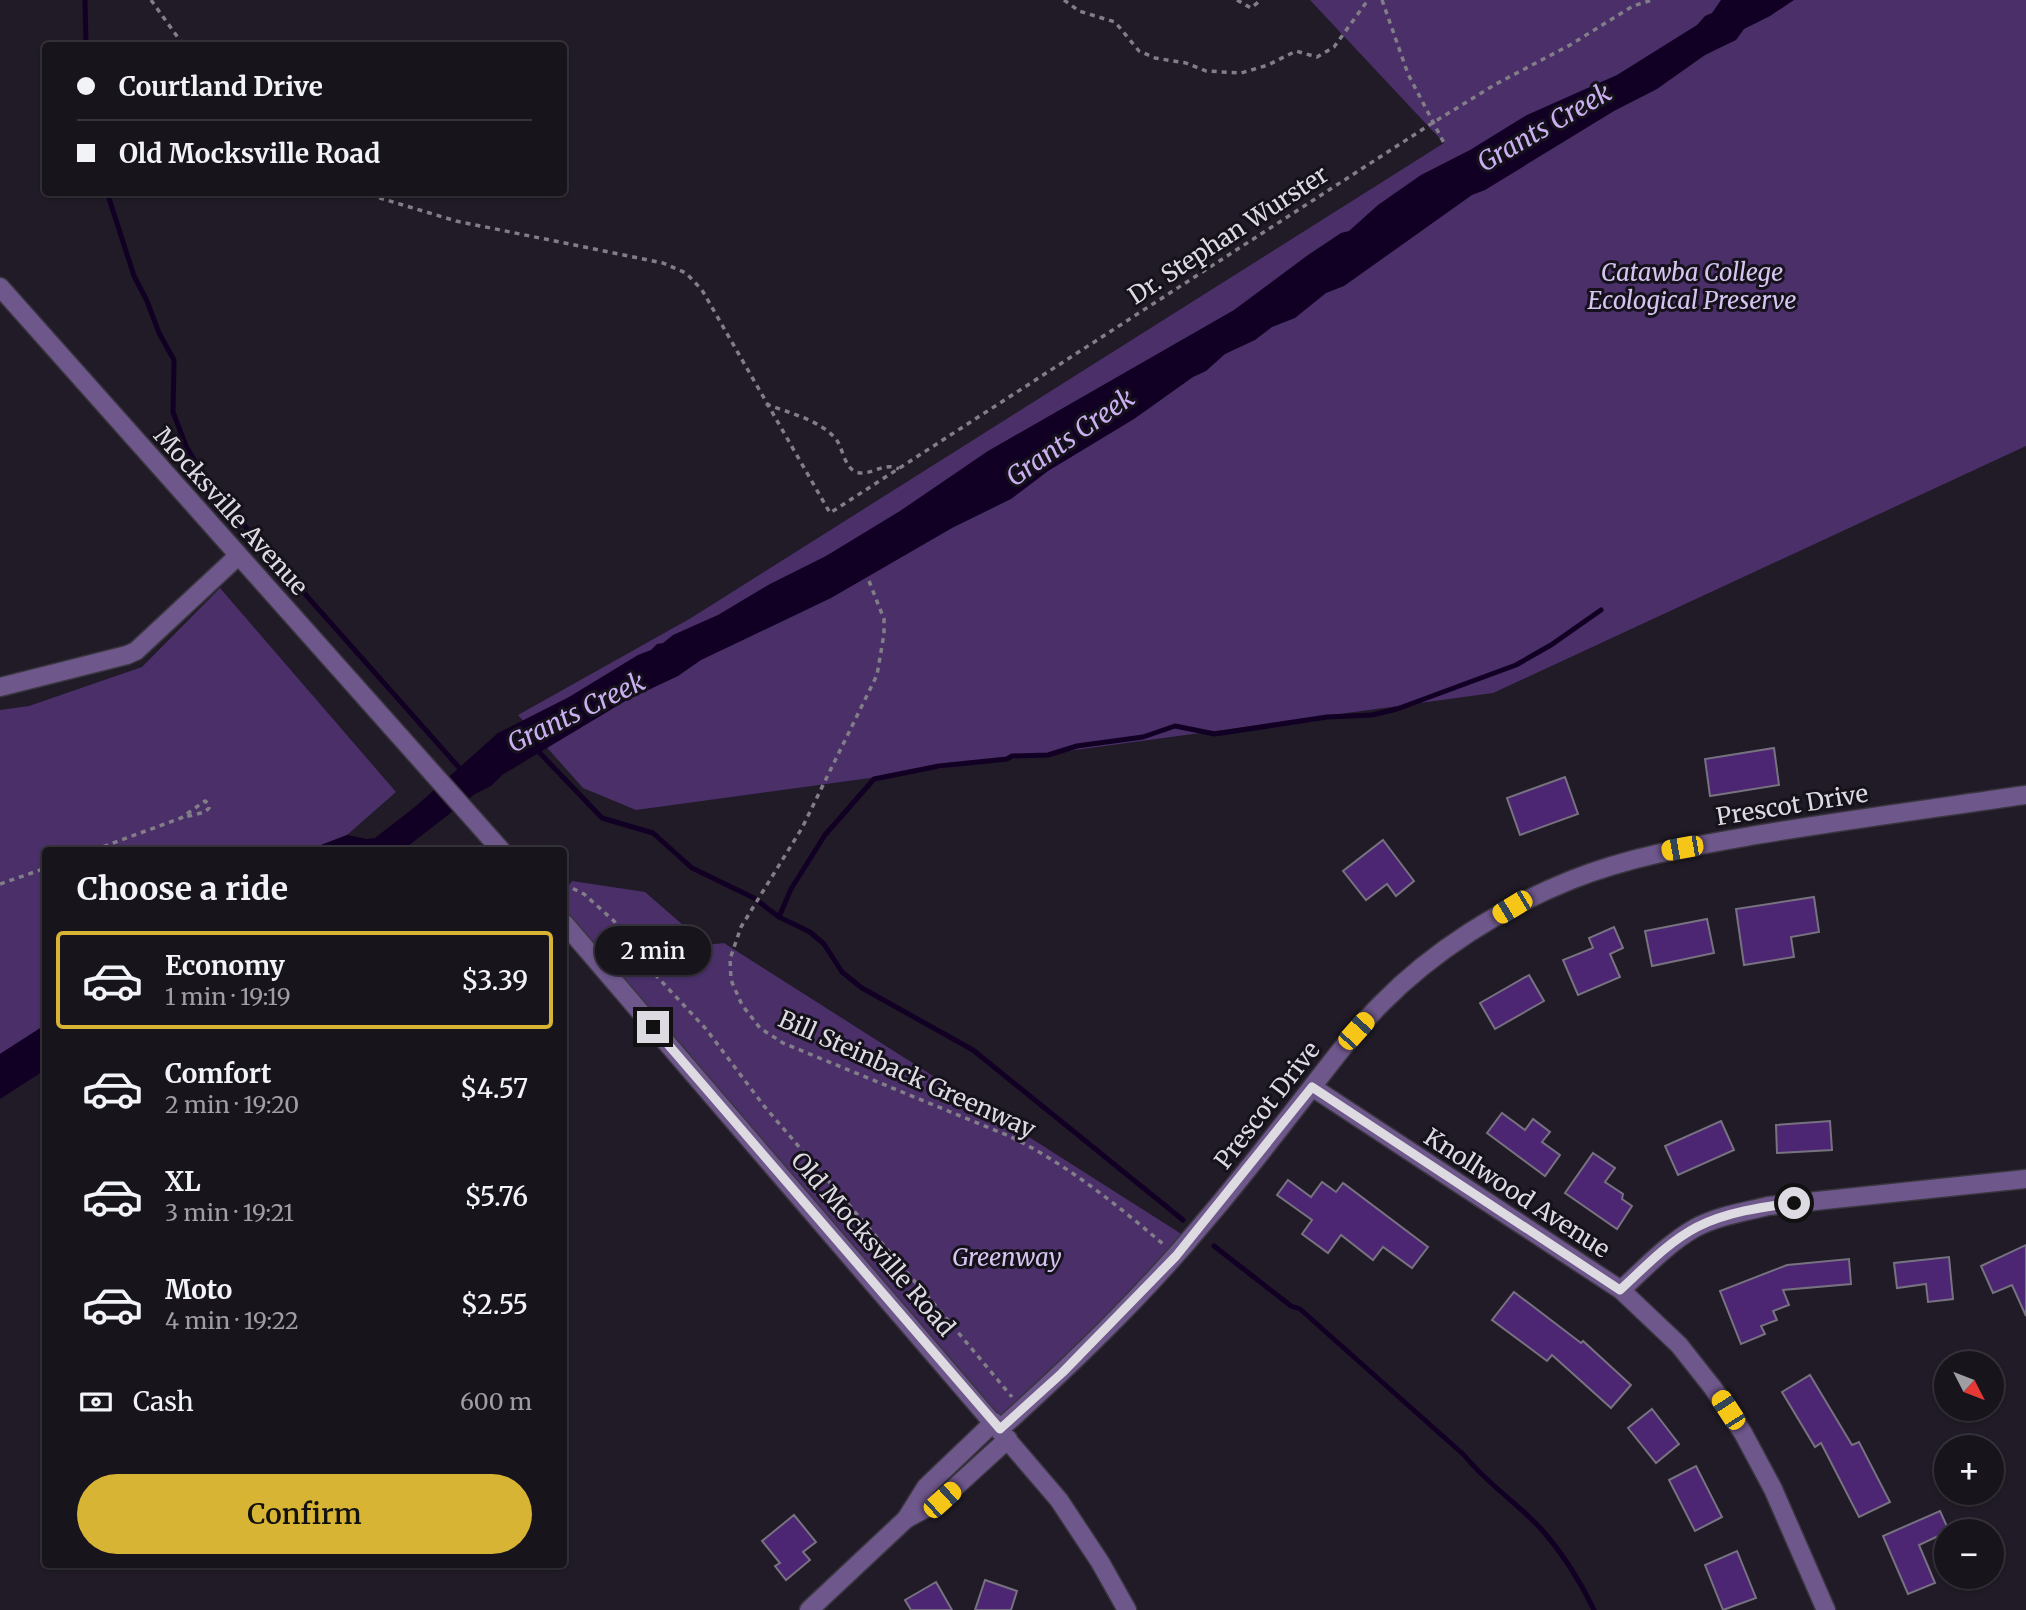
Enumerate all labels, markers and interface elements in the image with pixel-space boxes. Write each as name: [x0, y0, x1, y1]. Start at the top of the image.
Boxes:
text: Courtland Drive: [119, 70, 323, 103]
water label: Grants Creek: [1471, 75, 1617, 179]
text: Old Mocksville Road: [119, 137, 380, 170]
street label: Dr. Stephan Wurster: [1122, 159, 1334, 311]
park label: Catawba College Ecological Preserve: [1587, 257, 1797, 316]
water label: Grants Creek: [1000, 381, 1140, 493]
street label: Mocksville Avenue: [147, 420, 315, 602]
water label: Grants Creek: [502, 665, 650, 759]
street label: Prescot Drive: [1714, 778, 1870, 832]
car: [1660, 834, 1705, 862]
text: Choose a ride: [77, 869, 288, 909]
car: [1489, 887, 1536, 927]
callout: 2 min: [595, 926, 711, 974]
text: 2 min: [621, 936, 685, 965]
icon: car: [81, 949, 144, 1012]
text: Economy: [165, 949, 285, 982]
text: $3.39: [461, 964, 528, 997]
text: 1 min · 19:19: [165, 982, 291, 1011]
street label: Bill Steinback Greenway: [774, 1003, 1040, 1145]
car: [1335, 1008, 1378, 1054]
route end: [637, 1011, 669, 1043]
street label: Prescot Drive: [1208, 1035, 1326, 1175]
icon: car: [81, 1057, 144, 1120]
text: Comfort: [165, 1057, 271, 1090]
text: $4.57: [460, 1072, 528, 1105]
text: 2 min · 19:20: [165, 1090, 299, 1119]
street label: Knollwood Avenue: [1418, 1121, 1616, 1265]
street label: Old Mocksville Road: [784, 1145, 962, 1343]
icon: car: [81, 1165, 144, 1228]
text: XL: [165, 1165, 201, 1198]
text: $5.76: [464, 1180, 528, 1213]
route start: [1778, 1187, 1810, 1219]
text: 3 min · 19:21: [165, 1198, 294, 1227]
park label: Greenway: [952, 1242, 1062, 1273]
icon: car: [81, 1273, 144, 1336]
text: Moto: [165, 1273, 232, 1306]
text: $2.55: [461, 1288, 528, 1321]
text: 4 min · 19:22: [165, 1306, 299, 1335]
north arrow: [1934, 1351, 2004, 1421]
map controls: [1934, 1351, 2004, 1589]
icon: cash: [77, 1383, 115, 1421]
text: Cash: [133, 1385, 194, 1418]
text: 600 m: [460, 1387, 532, 1416]
car: [1708, 1387, 1749, 1433]
button: +: [1934, 1435, 2004, 1505]
button: Confirm: [77, 1474, 532, 1554]
car: [920, 1478, 965, 1522]
button: −: [1934, 1519, 2004, 1589]

